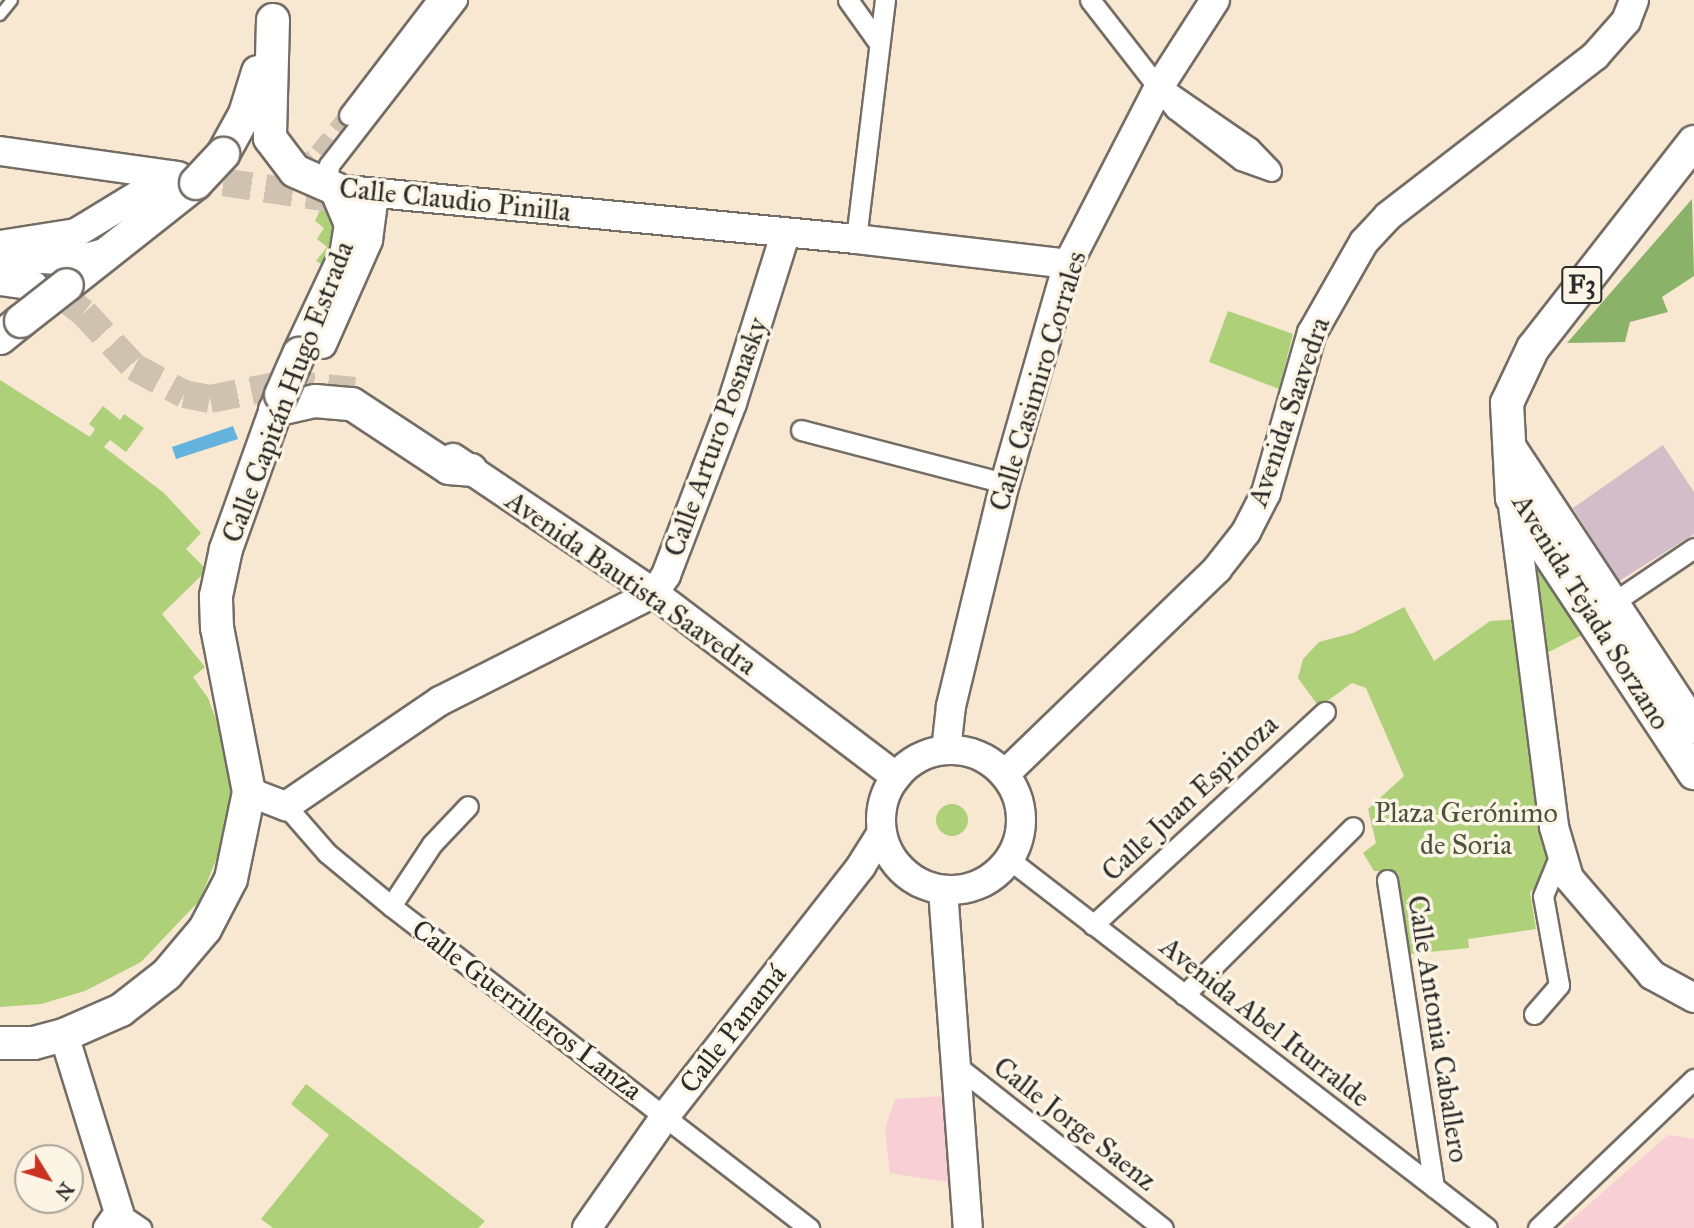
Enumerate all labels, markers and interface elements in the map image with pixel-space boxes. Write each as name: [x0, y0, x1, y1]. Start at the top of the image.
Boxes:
street label: Calle Claudio Pinilla: [338, 171, 572, 229]
street label: Calle Capitán Hugo Estrada: [215, 237, 361, 547]
street label: Calle Casimiro Corrales: [982, 247, 1094, 515]
road number: F3: [1561, 262, 1603, 308]
street label: Calle Arturo Posnasky: [657, 313, 775, 561]
street label: Avenida Saavedra: [1241, 313, 1337, 511]
street label: Avenida Bautista Saavedra: [499, 484, 763, 682]
street label: Avenida Tejada Sorzano: [1505, 488, 1677, 736]
street label: Calle Juan Espinoza: [1095, 708, 1285, 888]
park label: Plaza Gerónimo de Soria: [1374, 796, 1558, 862]
street label: Calle Antonia Caballero: [1400, 893, 1476, 1165]
street label: Calle Guerrilleros Lanza: [405, 912, 649, 1108]
street label: Avenida Abel Iturralde: [1153, 930, 1377, 1114]
street label: Calle Panamá: [673, 958, 793, 1100]
street label: Calle Jorge Saenz: [987, 1050, 1163, 1198]
north arrow: [14, 1144, 84, 1214]
text: N: [50, 1178, 78, 1204]

